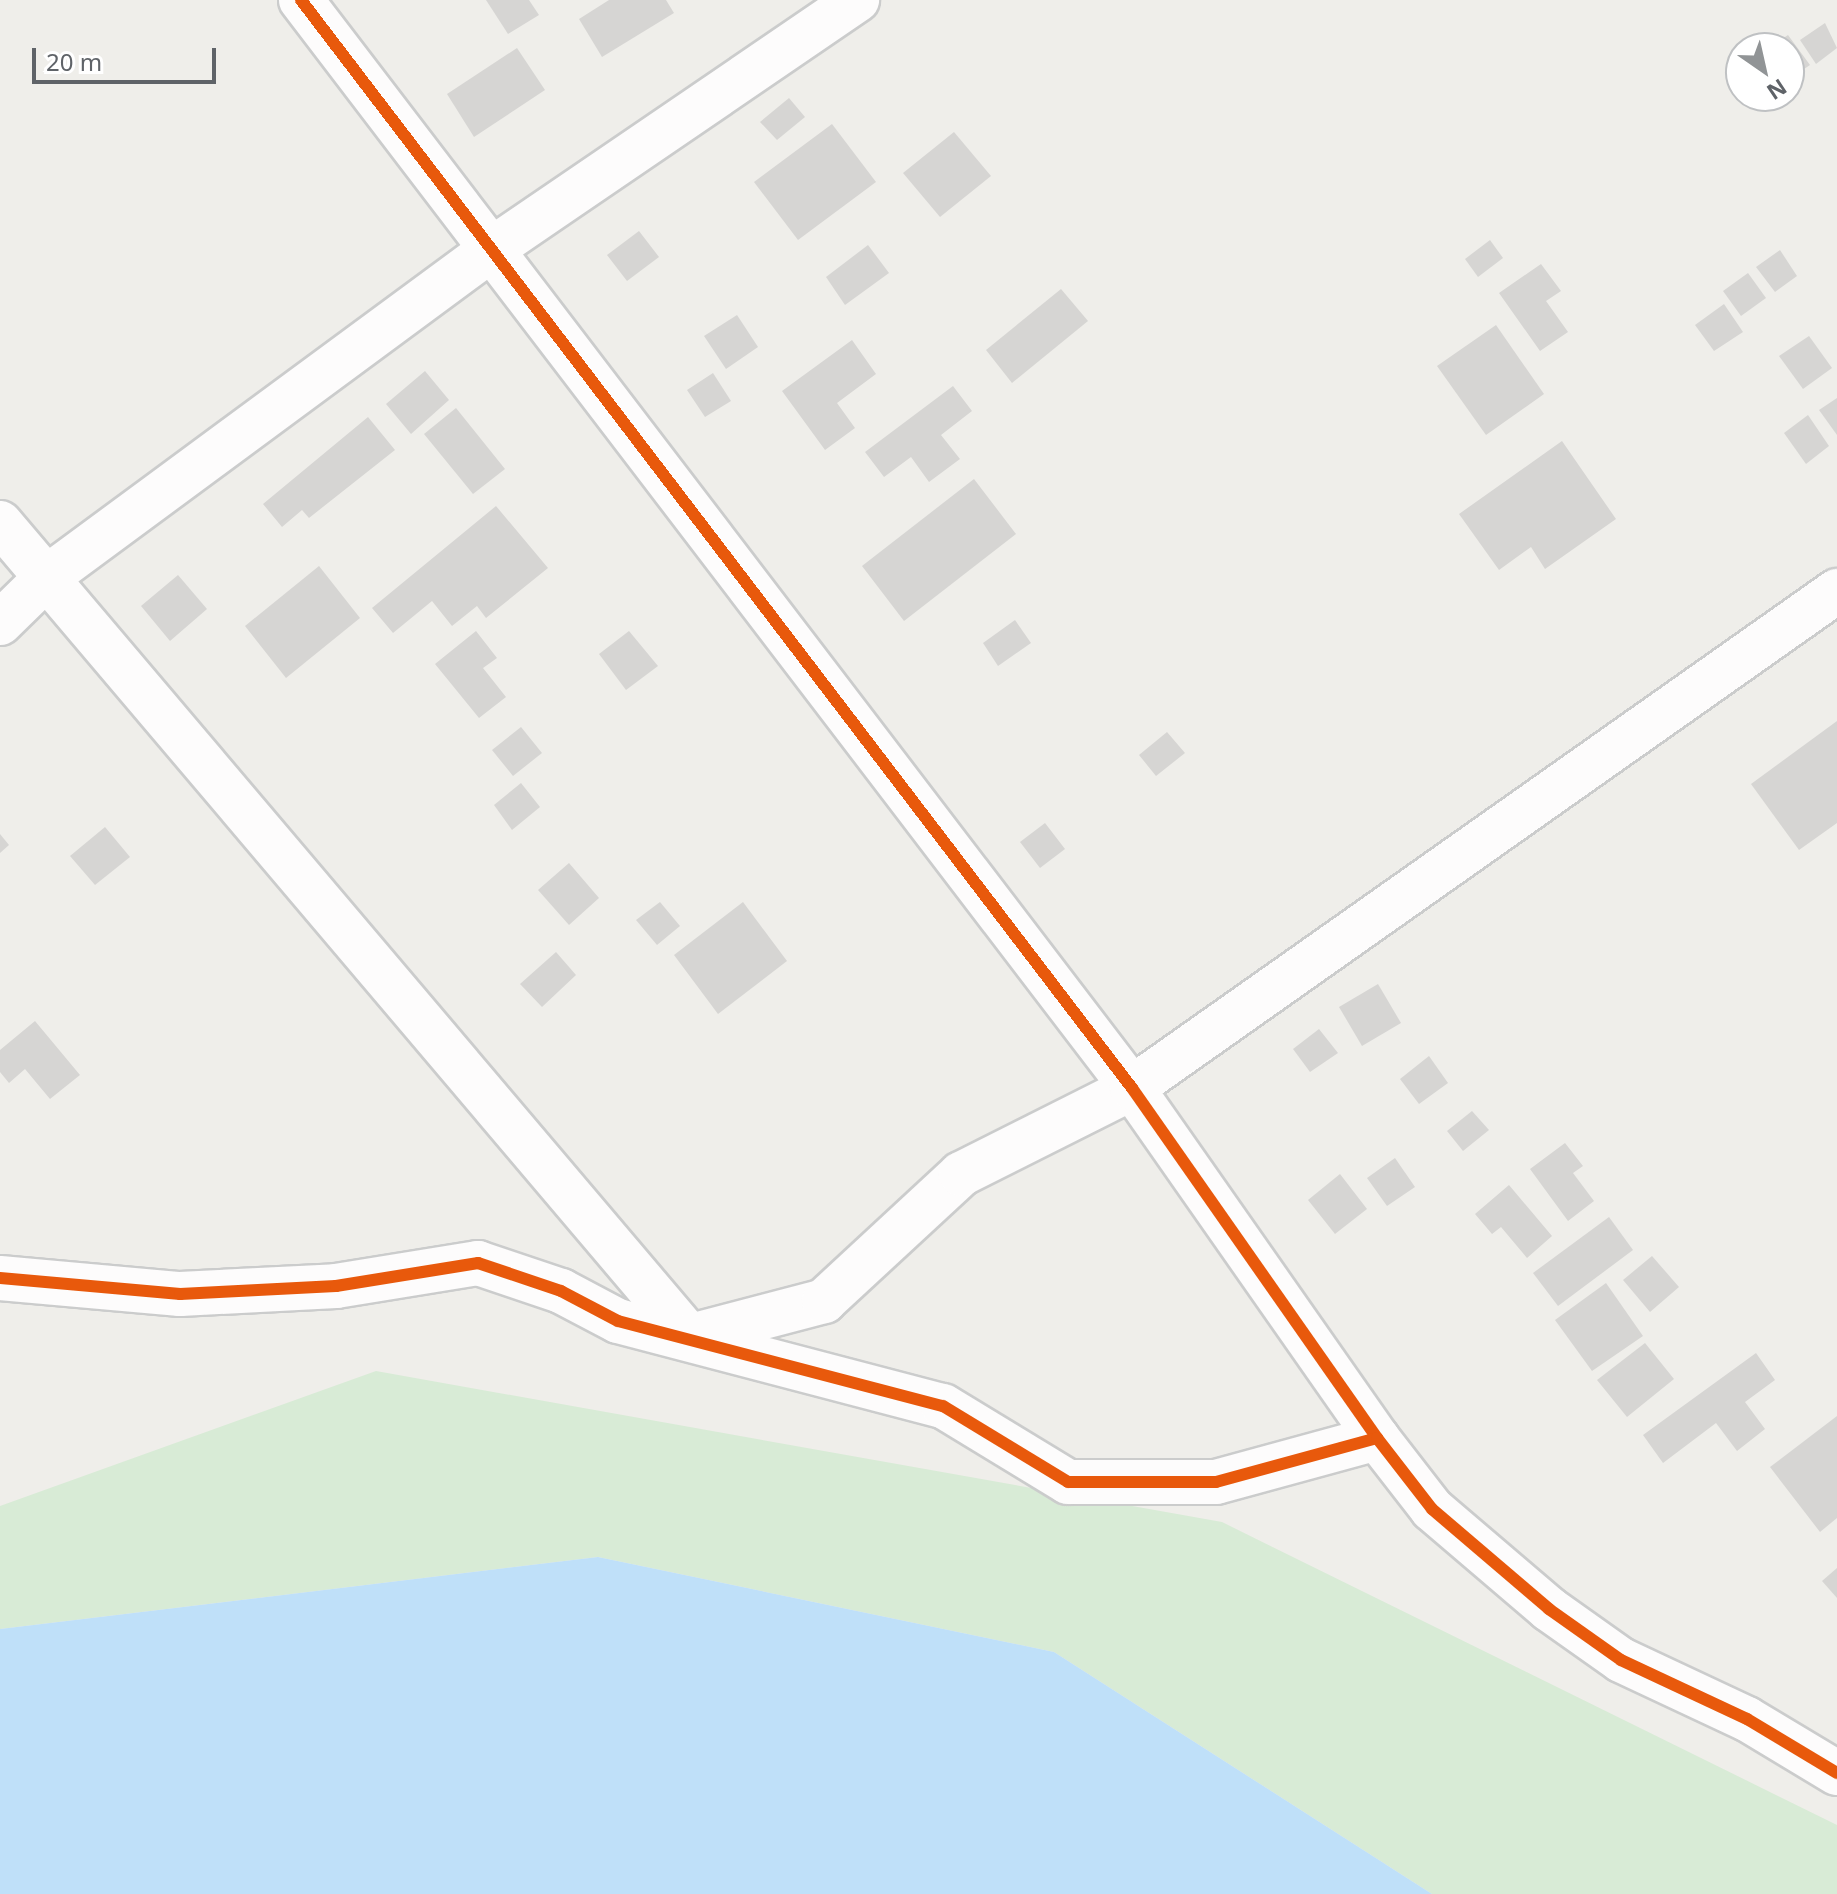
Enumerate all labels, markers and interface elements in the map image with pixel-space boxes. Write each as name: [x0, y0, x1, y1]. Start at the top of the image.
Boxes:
scale bar: [36, 32, 220, 82]
north arrow: [1725, 32, 1805, 112]
text: 20 m: [46, 45, 102, 78]
text: N: [1762, 73, 1793, 108]

